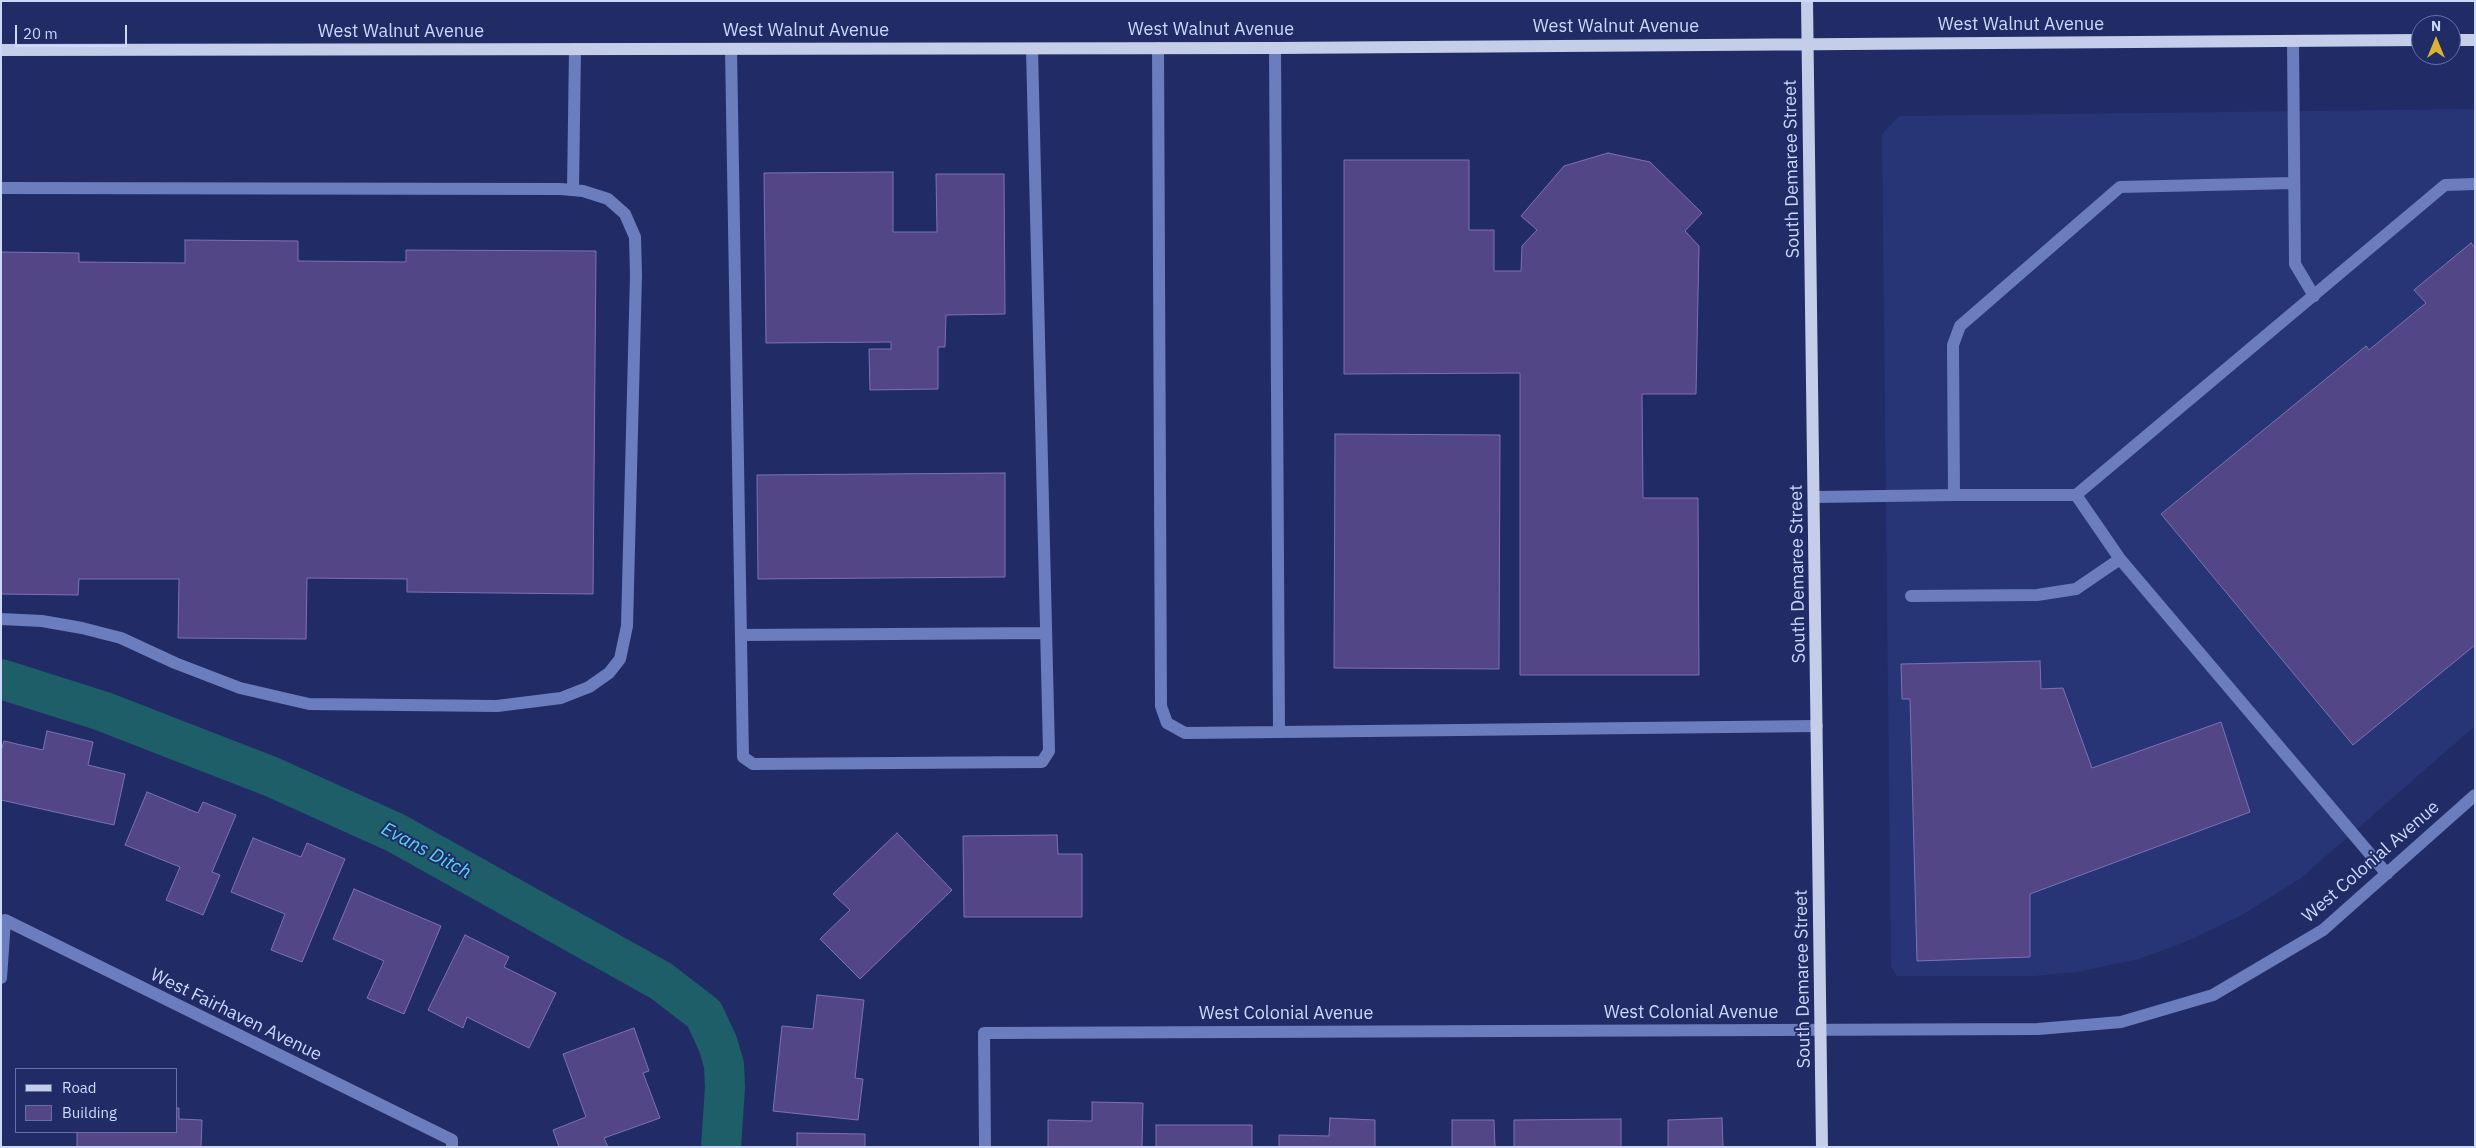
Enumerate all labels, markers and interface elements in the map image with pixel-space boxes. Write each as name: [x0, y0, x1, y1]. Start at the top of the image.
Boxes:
street label: West Walnut Avenue: [1938, 14, 2104, 36]
scale bar: [18, 15, 130, 47]
north arrow: [2411, 15, 2461, 65]
street label: West Walnut Avenue: [1533, 16, 1699, 38]
text: N: [2431, 17, 2441, 35]
street label: West Walnut Avenue: [1128, 19, 1294, 41]
street label: West Walnut Avenue: [723, 20, 889, 42]
street label: West Walnut Avenue: [318, 21, 484, 43]
text: 20 m: [23, 24, 58, 43]
street label: South Demaree Street: [1780, 79, 1804, 259]
street label: South Demaree Street: [1786, 484, 1810, 664]
street label: West Colonial Avenue: [2298, 797, 2444, 927]
water label: Evans Ditch: [377, 818, 475, 884]
street label: South Demaree Street: [1791, 889, 1815, 1069]
street label: West Fairhaven Avenue: [147, 964, 325, 1066]
street label: West Colonial Avenue: [1604, 1002, 1778, 1024]
street label: West Colonial Avenue: [1199, 1003, 1373, 1025]
legend: [15, 1068, 178, 1133]
text: Road: [62, 1078, 97, 1097]
text: Building: [62, 1103, 117, 1122]

